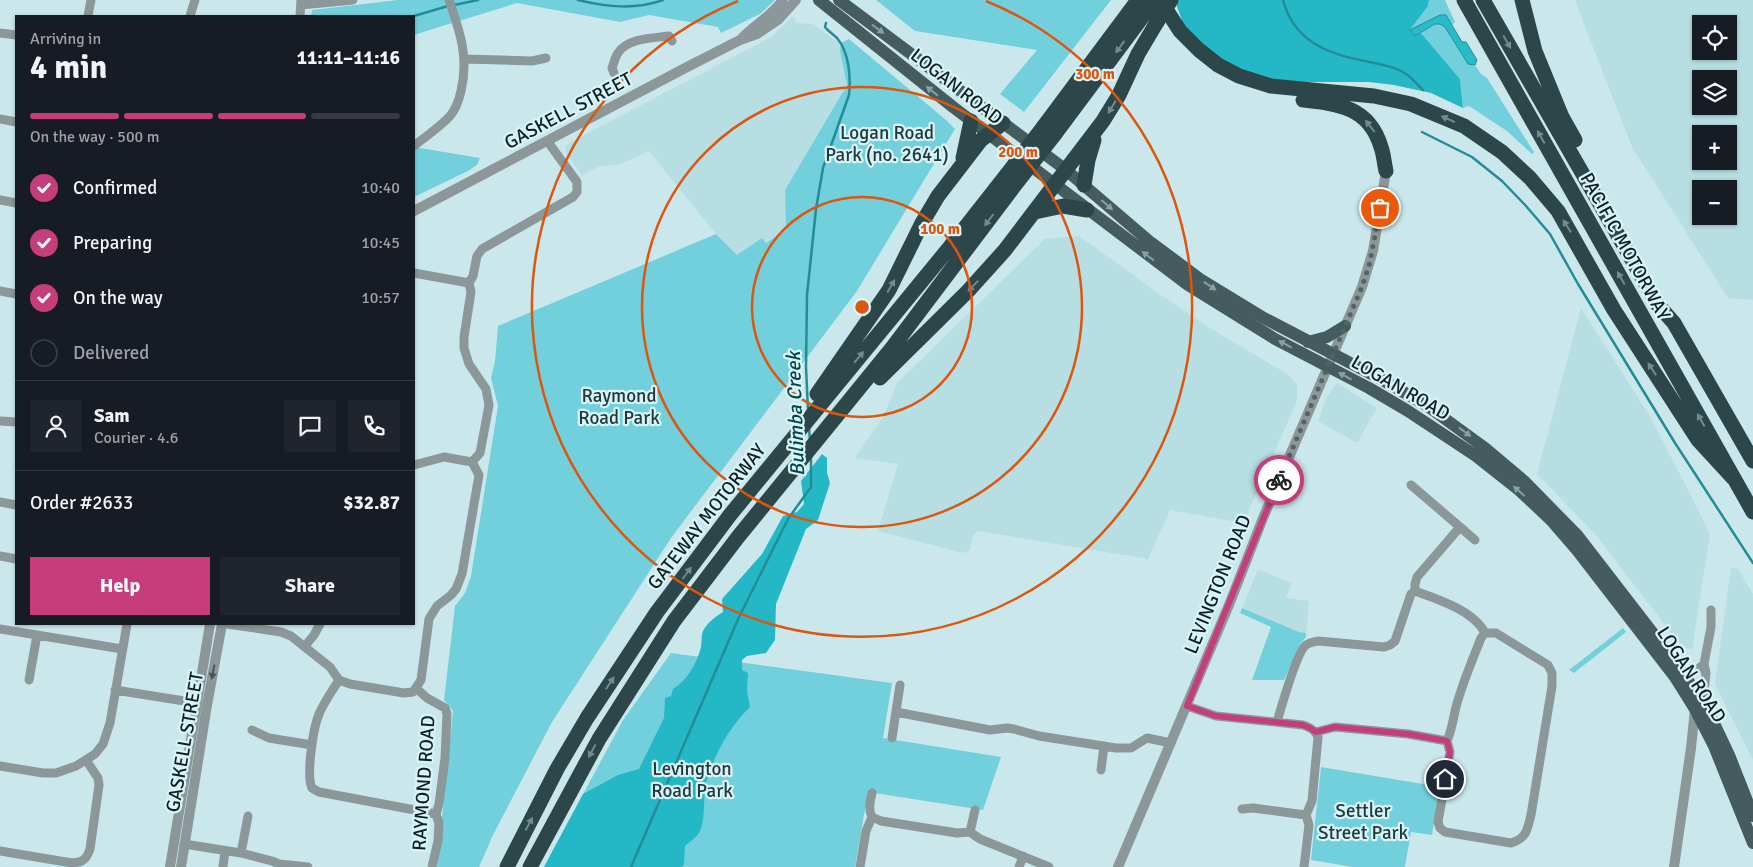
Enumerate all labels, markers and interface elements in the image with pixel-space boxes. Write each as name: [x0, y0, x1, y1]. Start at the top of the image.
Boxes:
map controls: [1692, 15, 1737, 225]
button: locate: [1692, 15, 1737, 60]
one-way arrow: [871, 24, 884, 35]
text: Arriving in: [30, 29, 101, 49]
one-way arrow: [1503, 36, 1512, 49]
one-way arrow: [1115, 40, 1125, 54]
street label: LOGAN ROAD: [906, 43, 1007, 130]
text: 11:11–11:16: [297, 46, 400, 70]
text: 4 min: [30, 48, 107, 87]
text: 300 m: [1075, 65, 1115, 83]
street label: GASKELL STREET: [500, 67, 637, 155]
button: layers: [1692, 70, 1737, 115]
one-way arrow: [926, 86, 939, 97]
one-way arrow: [1108, 100, 1117, 113]
one-way arrow: [1441, 114, 1455, 122]
one-way arrow: [1364, 119, 1375, 132]
park label: Logan Road Park (no. 2641): [825, 121, 949, 167]
button: +: [1692, 125, 1737, 170]
text: On the way · 500 m: [30, 127, 160, 147]
one-way arrow: [1537, 130, 1546, 143]
text: 200 m: [998, 143, 1038, 161]
street label: PACIFIC MOTORWAY: [1575, 169, 1676, 325]
icon: check: [30, 174, 58, 202]
text: Confirmed: [73, 176, 157, 200]
text: 10:40: [361, 178, 400, 198]
button: −: [1692, 180, 1737, 225]
pin: [1359, 187, 1401, 229]
icon: bag: [1366, 194, 1394, 222]
one-way arrow: [1101, 199, 1113, 211]
one-way arrow: [983, 213, 994, 226]
text: 100 m: [920, 220, 960, 238]
one-way arrow: [1562, 220, 1571, 233]
icon: check: [30, 229, 58, 257]
text: Preparing: [73, 231, 152, 255]
text: 10:45: [361, 233, 400, 253]
one-way arrow: [1142, 251, 1155, 262]
one-way arrow: [1617, 272, 1626, 285]
one-way arrow: [887, 278, 895, 293]
one-way arrow: [967, 279, 979, 291]
one-way arrow: [1204, 281, 1217, 290]
icon: check: [30, 284, 58, 312]
text: On the way: [73, 286, 163, 310]
text: 10:57: [361, 288, 400, 308]
centre of rings: [853, 298, 871, 316]
one-way arrow: [1278, 340, 1291, 349]
text: Delivered: [73, 341, 149, 365]
water label: Bulimba Creek: [781, 349, 810, 477]
street label: LOGAN ROAD: [1347, 350, 1454, 426]
one-way arrow: [854, 351, 865, 364]
one-way arrow: [1647, 362, 1657, 375]
one-way arrow: [1338, 372, 1352, 380]
park label: Raymond Road Park: [578, 384, 660, 430]
button: person: [30, 400, 82, 452]
button: chat: [284, 400, 336, 452]
button: phone: [348, 400, 400, 452]
text: Sam: [94, 404, 130, 428]
one-way arrow: [1696, 414, 1705, 427]
one-way arrow: [1458, 427, 1471, 437]
text: Courier · 4.6: [94, 428, 178, 448]
street label: GATEWAY MOTORWAY: [642, 439, 771, 594]
courier: [1254, 455, 1304, 505]
icon: bike: [1265, 466, 1293, 494]
one-way arrow: [1513, 485, 1526, 496]
text: Order #2633: [30, 491, 133, 515]
text: $32.87: [343, 491, 400, 515]
street label: LEVINGTON ROAD: [1179, 511, 1257, 657]
button: Help: [30, 557, 210, 615]
button: Share: [220, 557, 400, 615]
one-way arrow: [681, 567, 692, 580]
street label: LOGAN ROAD: [1651, 622, 1731, 727]
one-way arrow: [209, 664, 217, 680]
street label: GASKELL STREET: [161, 670, 209, 814]
one-way arrow: [605, 676, 615, 690]
street label: RAYMOND ROAD: [407, 715, 441, 852]
one-way arrow: [588, 744, 596, 759]
park label: Levington Road Park: [651, 757, 733, 803]
pin: [1424, 758, 1466, 800]
icon: home: [1431, 765, 1459, 793]
park label: Settler Street Park: [1318, 799, 1409, 845]
one-way arrow: [525, 816, 533, 831]

